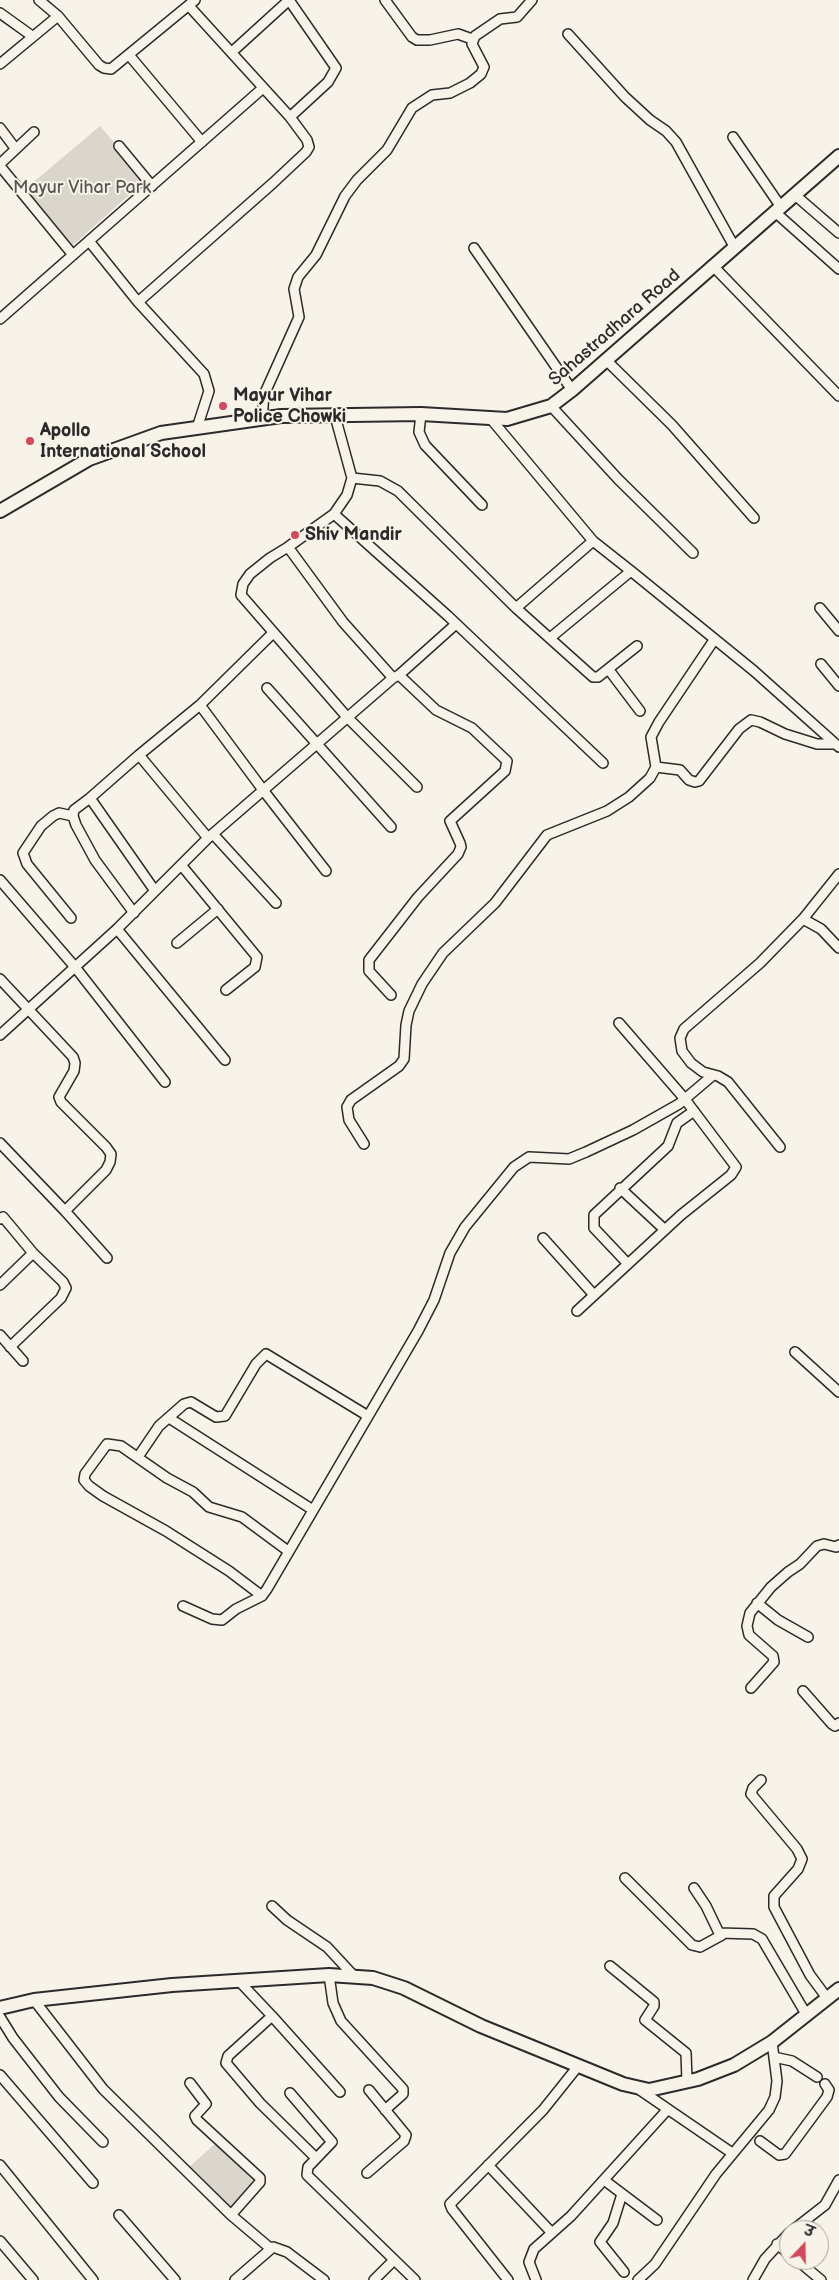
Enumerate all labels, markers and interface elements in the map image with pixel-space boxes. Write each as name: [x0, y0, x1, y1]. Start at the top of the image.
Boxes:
park label: Mayur Vihar Park: [13, 177, 151, 199]
street label: Sahastradhara Road: [545, 265, 685, 391]
place label: Mayur Vihar Police Chowki: [233, 385, 346, 428]
marker: Mayur Vihar Police Chowki: [217, 400, 229, 412]
place label: Apollo International School: [40, 420, 206, 462]
marker: Apollo International School: [24, 435, 36, 447]
place label: Shiv Mandir: [305, 524, 402, 546]
marker: Shiv Mandir: [289, 529, 301, 541]
north arrow: [779, 2220, 829, 2270]
text: उ: [802, 2222, 817, 2241]

